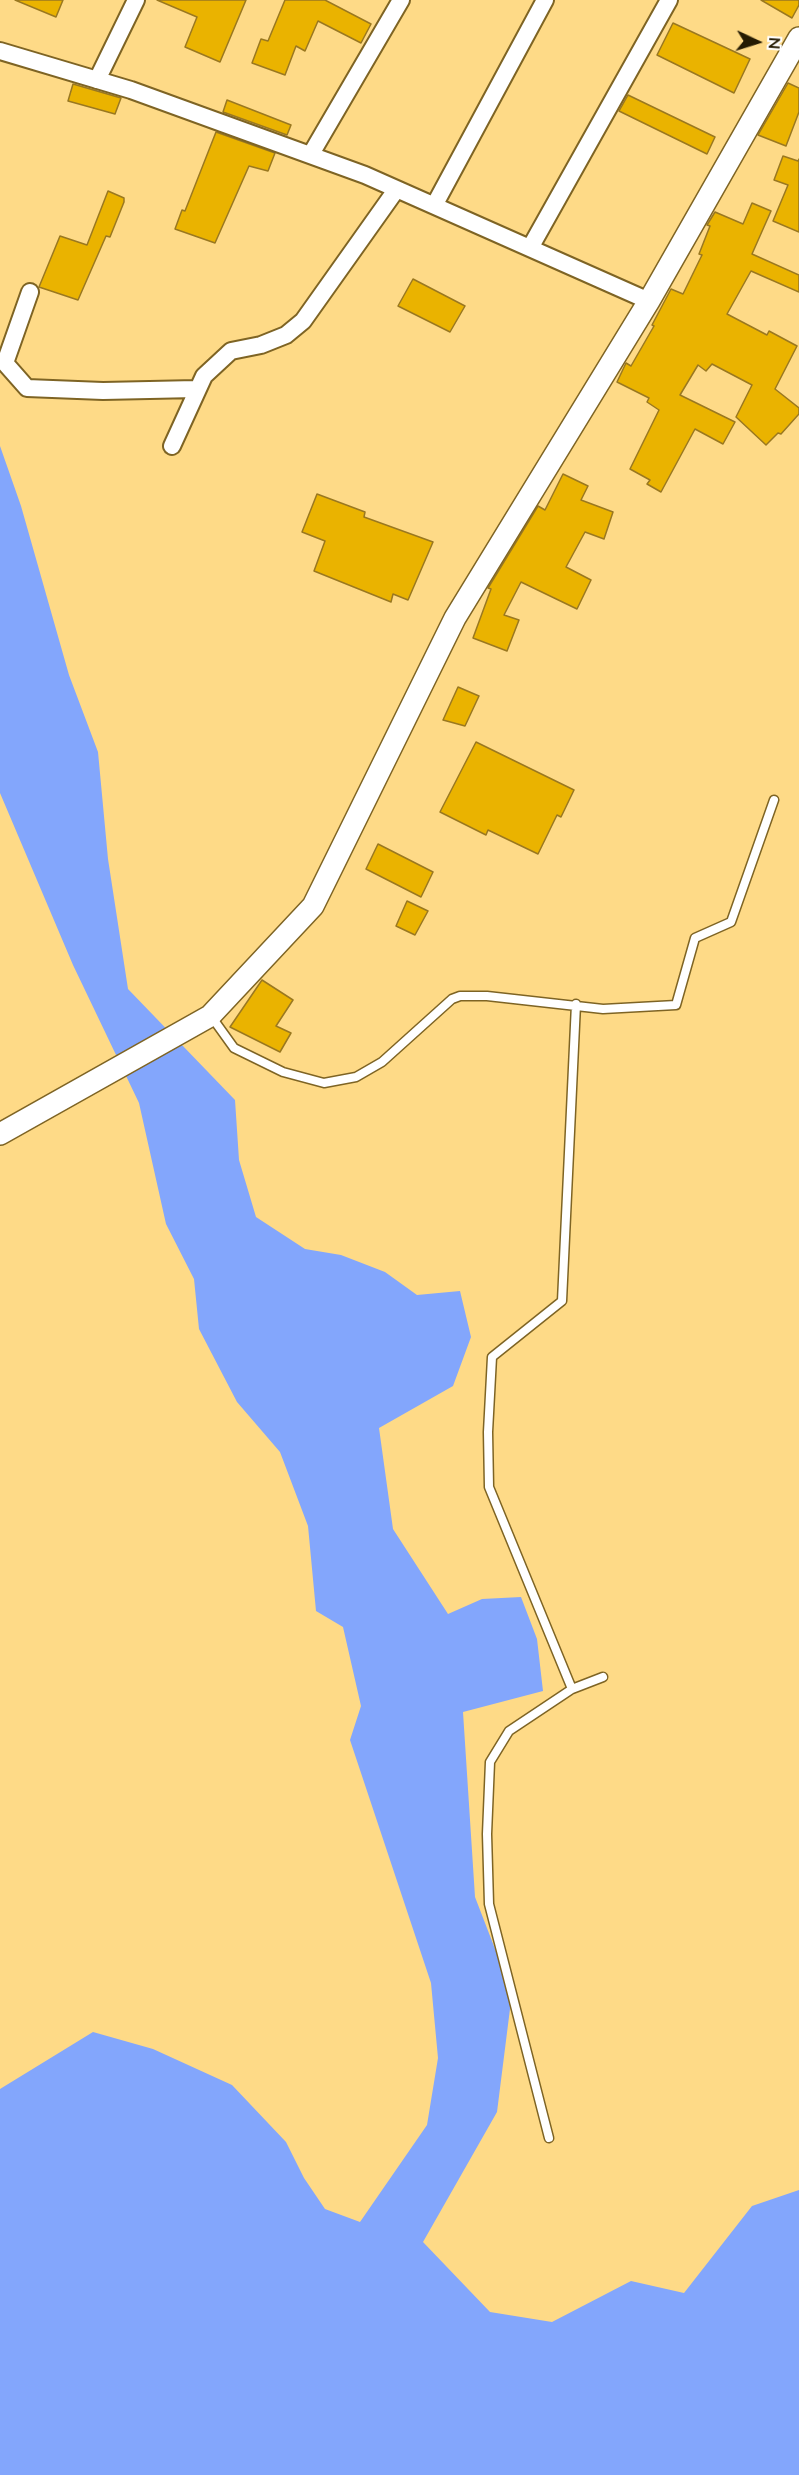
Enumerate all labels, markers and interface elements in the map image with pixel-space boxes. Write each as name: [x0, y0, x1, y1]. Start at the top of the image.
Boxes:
north arrow: [727, 12, 787, 72]
text: N: [765, 37, 785, 50]

